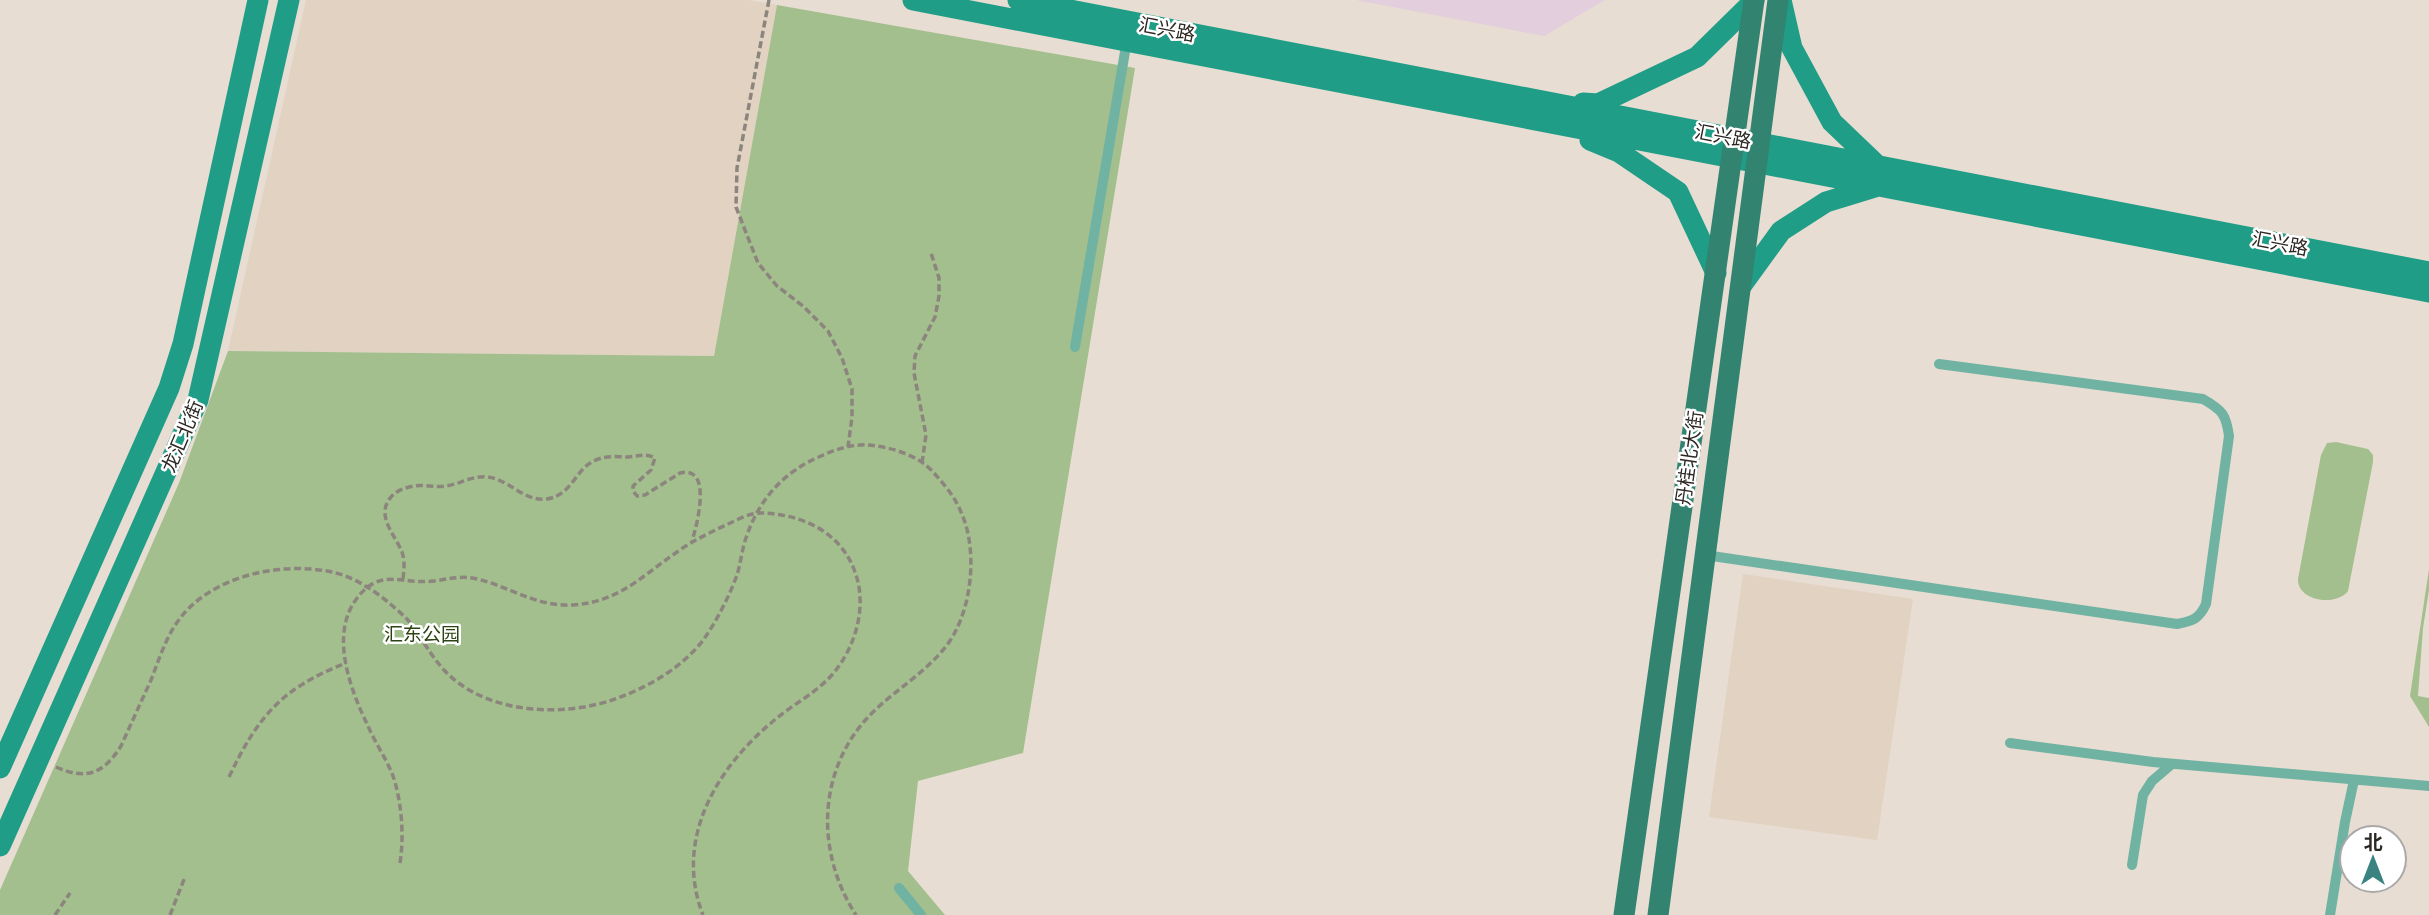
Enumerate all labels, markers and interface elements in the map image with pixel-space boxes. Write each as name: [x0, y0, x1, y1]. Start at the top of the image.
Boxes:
street label: 汇兴路: [1137, 13, 1197, 45]
street label: 汇兴路: [1693, 120, 1753, 152]
street label: 汇兴路: [2250, 227, 2310, 259]
street label: 龙汇北街: [157, 397, 207, 475]
street label: 丹桂北大街: [1671, 409, 1707, 507]
park label: 汇东公园: [384, 623, 460, 645]
north arrow: [2338, 824, 2408, 894]
text: 北: [2363, 831, 2383, 853]

